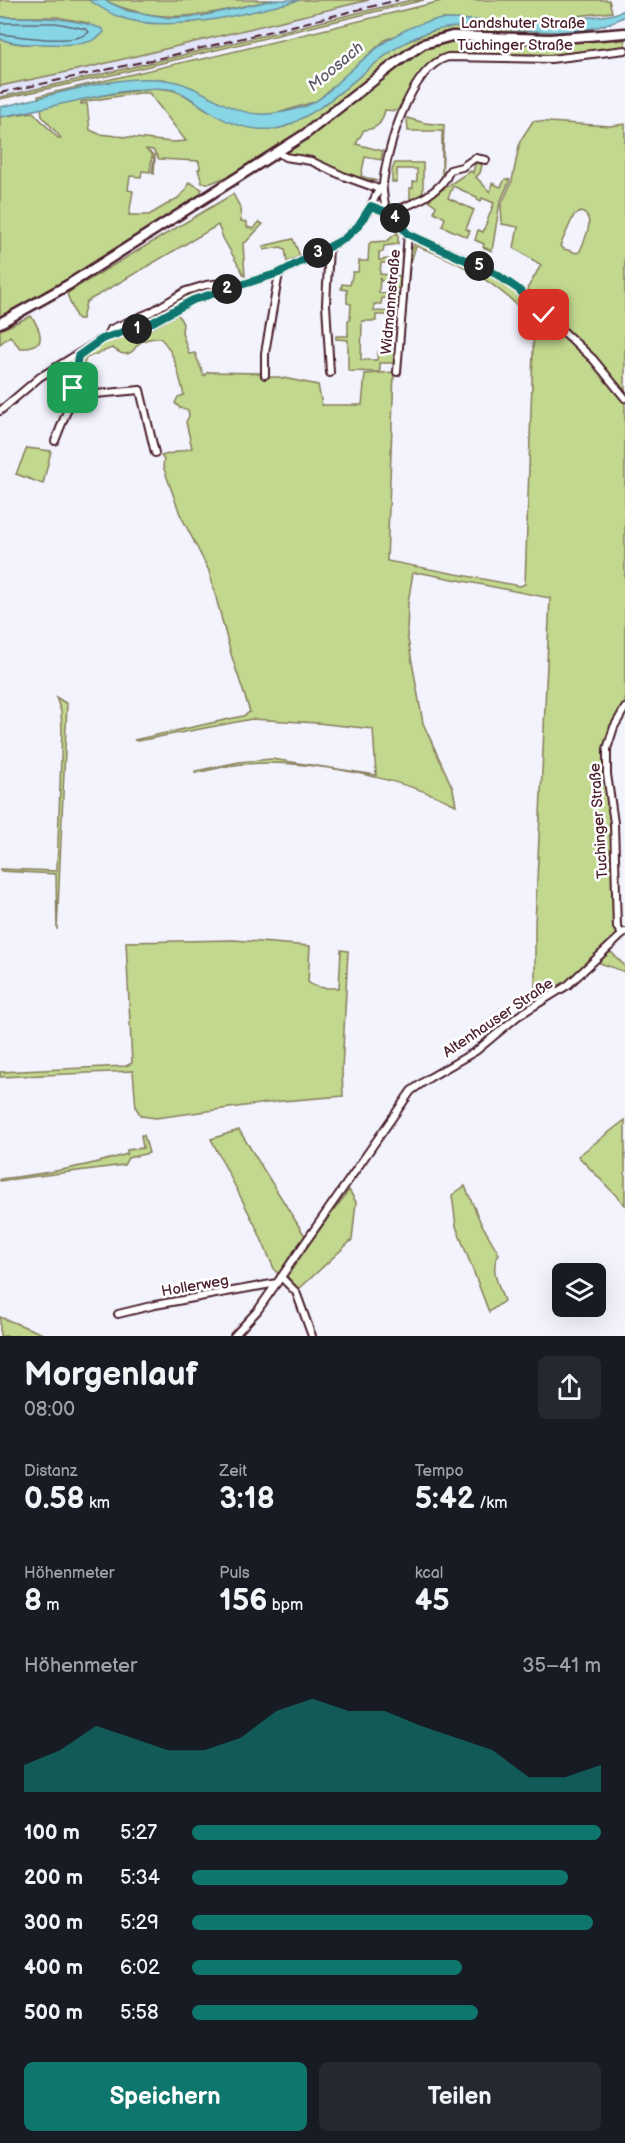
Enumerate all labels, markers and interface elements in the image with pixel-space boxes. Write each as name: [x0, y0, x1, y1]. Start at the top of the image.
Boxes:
street label: Landshuter Straße: [461, 14, 585, 33]
street label: Tuchinger Straße: [457, 36, 573, 55]
water label: Moosach: [304, 38, 368, 96]
pin: 4: [380, 203, 410, 233]
text: 4: [390, 208, 400, 227]
pin: 3: [303, 238, 333, 268]
text: 3: [313, 243, 323, 262]
street label: Widmannstraße: [377, 248, 405, 356]
pin: 5: [464, 251, 494, 281]
text: 5: [474, 256, 484, 275]
pin: 2: [212, 274, 242, 304]
text: 2: [222, 279, 232, 298]
pin: [518, 289, 569, 340]
icon: check: [527, 298, 560, 331]
pin: 1: [122, 314, 152, 344]
text: 1: [134, 319, 140, 338]
pin: [47, 362, 98, 413]
icon: arrive: [56, 371, 89, 404]
street label: Tuchinger Straße: [585, 762, 613, 879]
street label: Altenhauser Straße: [439, 974, 557, 1062]
map controls: [552, 1263, 606, 1317]
button: layers: [552, 1263, 606, 1317]
street label: Hollerweg: [160, 1271, 230, 1301]
text: Morgenlauf: [24, 1355, 198, 1395]
button: share: [538, 1356, 601, 1419]
text: 08:00: [24, 1398, 75, 1422]
text: Distanz: [24, 1462, 78, 1481]
text: Zeit: [219, 1462, 247, 1481]
text: Tempo: [415, 1462, 464, 1481]
text: 0.58: [24, 1481, 85, 1517]
text: 3:18: [219, 1481, 275, 1517]
text: 5:42: [415, 1481, 475, 1517]
text: km: [85, 1494, 110, 1513]
text: /km: [475, 1494, 507, 1513]
text: Höhenmeter: [24, 1564, 114, 1583]
text: Puls: [219, 1564, 250, 1583]
text: kcal: [415, 1564, 443, 1583]
text: 8: [24, 1583, 42, 1619]
text: 156: [219, 1583, 267, 1619]
text: 45: [415, 1583, 450, 1619]
text: m: [42, 1596, 60, 1615]
text: bpm: [267, 1596, 303, 1615]
text: Höhenmeter: [24, 1654, 137, 1678]
text: 35–41 m: [522, 1654, 601, 1678]
text: 100 m: [24, 1821, 80, 1845]
text: 5:27: [120, 1821, 157, 1845]
text: 200 m: [24, 1866, 83, 1890]
text: 5:34: [120, 1866, 160, 1890]
text: 300 m: [24, 1911, 83, 1935]
text: 5:29: [120, 1911, 159, 1935]
text: 400 m: [24, 1956, 83, 1980]
text: 6:02: [120, 1956, 160, 1980]
text: 500 m: [24, 2001, 83, 2025]
text: 5:58: [120, 2001, 159, 2025]
button: Speichern: [24, 2062, 307, 2131]
button: Teilen: [319, 2062, 601, 2131]

